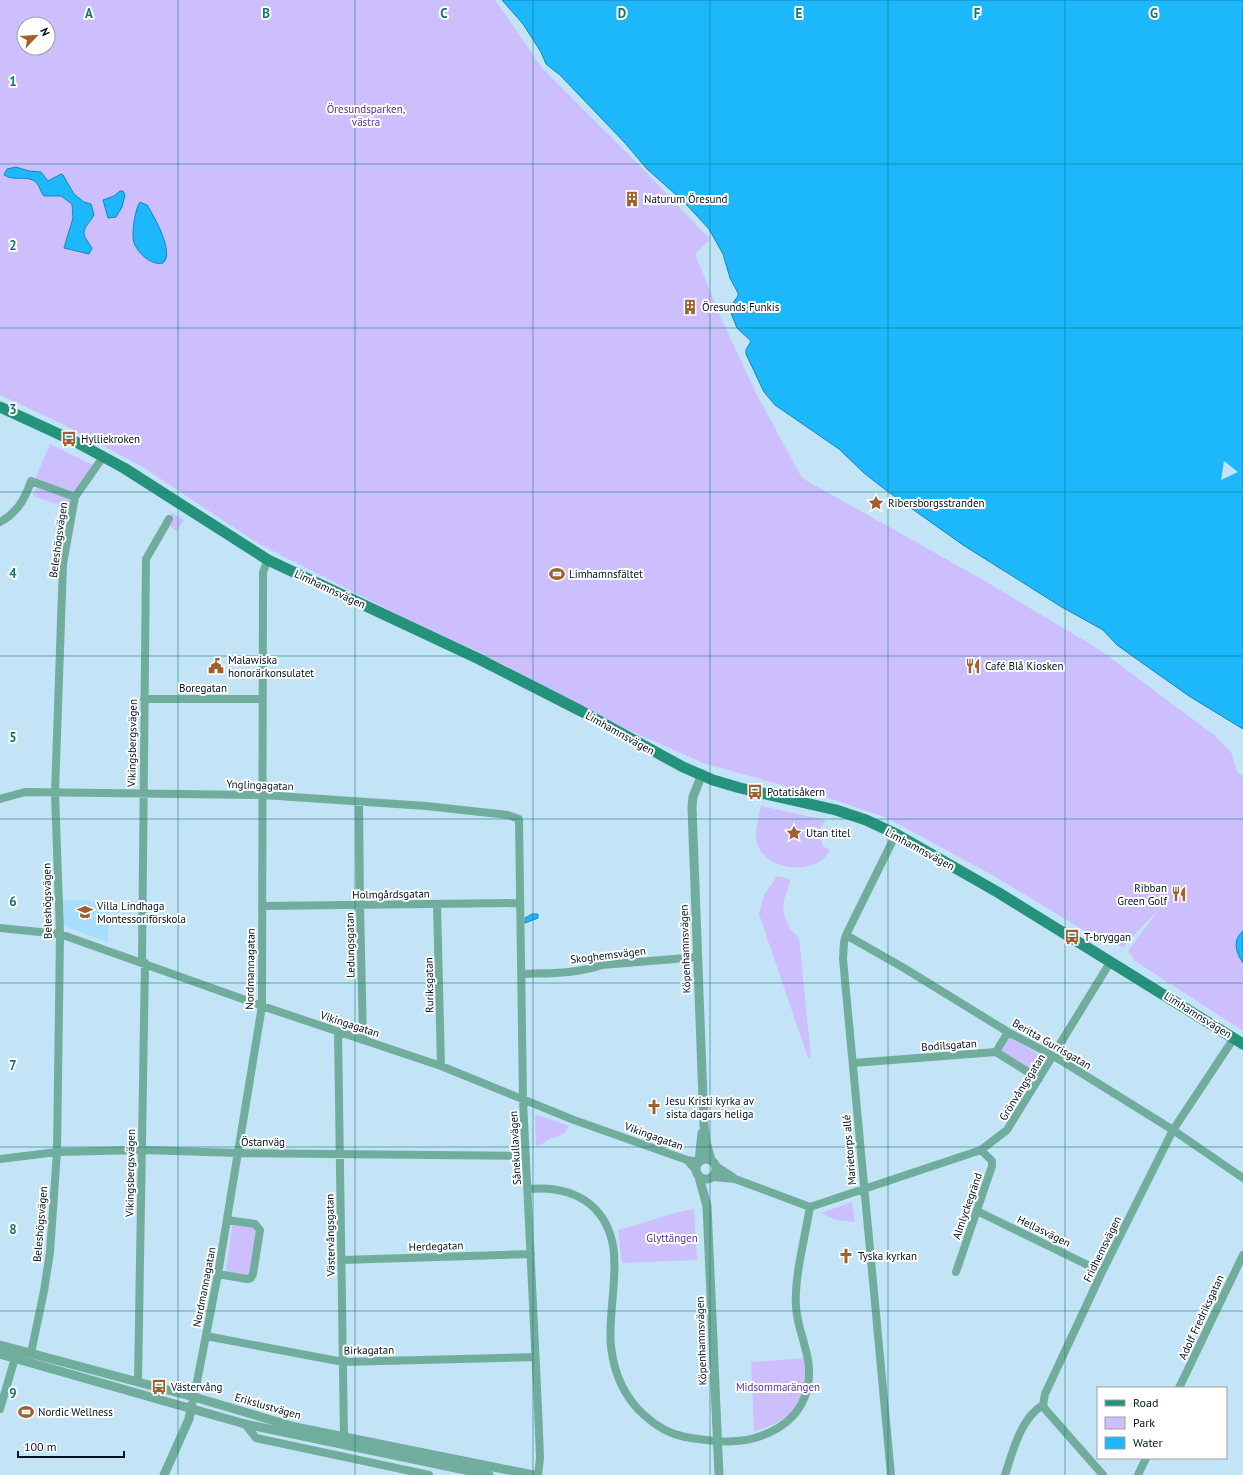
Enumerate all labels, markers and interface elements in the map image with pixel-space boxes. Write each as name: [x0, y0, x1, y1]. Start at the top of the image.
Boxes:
text: A: [85, 5, 93, 22]
text: B: [262, 5, 270, 22]
text: C: [440, 5, 448, 22]
text: D: [618, 5, 626, 22]
text: E: [796, 5, 803, 22]
text: F: [974, 5, 981, 22]
text: G: [1150, 5, 1158, 22]
north arrow: [16, 16, 56, 56]
text: N: [37, 26, 53, 38]
text: 1: [9, 73, 17, 90]
park label: Öresundsparken, västra: [327, 102, 405, 129]
building icon: Naturum Öresund: [623, 190, 641, 208]
place label: Naturum Öresund: [644, 192, 727, 206]
text: 2: [9, 237, 17, 254]
building icon: Öresunds Funkis: [681, 298, 699, 316]
place label: Öresunds Funkis: [702, 300, 780, 314]
text: 3: [9, 401, 17, 418]
bus stop icon: Hylliekroken: [60, 430, 78, 448]
place label: Hylliekroken: [81, 432, 140, 446]
place icon: Ribersborgsstranden: [867, 494, 885, 512]
place label: Ribersborgsstranden: [888, 496, 985, 510]
street label: Beleshögsvägen: [46, 501, 70, 579]
text: 4: [9, 565, 17, 582]
sports icon: Limhamnsfältet: [548, 565, 566, 583]
street label: Limhamnsvägen: [292, 566, 368, 612]
place label: Limhamnsfältet: [569, 567, 643, 581]
place label: Malawiska honorärkonsulatet: [228, 653, 314, 680]
public building icon: Malawiska honorärkonsulatet: [207, 657, 225, 675]
restaurant icon: Café Blå Kiosken: [964, 657, 982, 675]
place label: Café Blå Kiosken: [985, 659, 1063, 673]
street label: Boregatan: [179, 681, 227, 695]
street label: Vikingsbergsvägen: [124, 699, 140, 788]
street label: Limhamnsvägen: [583, 708, 657, 758]
text: 5: [9, 729, 17, 746]
street label: Ynglingagatan: [226, 777, 294, 793]
bus stop icon: Potatisåkern: [746, 783, 764, 801]
place label: Potatisåkern: [767, 785, 825, 799]
place icon: Utan titel: [785, 824, 803, 842]
street label: Limhamnsvägen: [883, 825, 957, 873]
place label: Utan titel: [806, 826, 851, 840]
street label: Beleshögsvägen: [39, 863, 55, 939]
place label: Ribban Green Golf: [1117, 881, 1167, 908]
restaurant icon: Ribban Green Golf: [1170, 885, 1188, 903]
street label: Holmgårdsgatan: [352, 886, 430, 902]
text: 6: [9, 893, 17, 910]
place label: Villa Lindhaga Montessoriförskola: [96, 899, 186, 926]
school or university icon: Villa Lindhaga Montessoriförskola: [76, 903, 94, 921]
street label: Köpenhamnsvägen: [676, 904, 694, 994]
street label: Ledungsgatan: [342, 912, 358, 978]
street label: Nordmannagatan: [242, 928, 258, 1010]
bus stop icon: T-bryggan: [1063, 928, 1081, 946]
place label: T-bryggan: [1084, 930, 1131, 944]
street label: Skoghemsvägen: [569, 943, 647, 967]
street label: Ruriksgatan: [422, 957, 436, 1013]
street label: Limhamnsvägen: [1162, 989, 1234, 1041]
street label: Vikingagatan: [318, 1008, 381, 1040]
street label: Beritta Gurrisgatan: [1010, 1016, 1094, 1072]
street label: Bodilsgatan: [921, 1036, 977, 1054]
street label: Grönvångsgatan: [996, 1051, 1048, 1123]
text: 7: [9, 1057, 17, 1074]
place label: Jesu Kristi kyrka av sista dagars heliga: [665, 1094, 755, 1121]
church icon: Jesu Kristi kyrka av sista dagars heliga: [645, 1098, 663, 1116]
street label: Sånekullavägen: [506, 1111, 524, 1185]
street label: Marietorps allé: [839, 1114, 859, 1186]
street label: Vikingagatan: [622, 1119, 685, 1153]
street label: Vikingsbergsvägen: [122, 1129, 138, 1218]
street label: Östanväg: [241, 1135, 285, 1149]
street label: Almlyckegränd: [949, 1171, 985, 1241]
street label: Beleshögsvägen: [30, 1185, 50, 1263]
street label: Västervångsgatan: [322, 1194, 338, 1277]
street label: Hellasvägen: [1015, 1212, 1073, 1250]
street label: Fridhemsvägen: [1080, 1214, 1124, 1284]
text: 8: [9, 1221, 17, 1238]
park label: Glyttängen: [646, 1231, 698, 1245]
street label: Herdegatan: [408, 1238, 464, 1254]
street label: Nordmannagatan: [189, 1246, 219, 1328]
church icon: Tyska kyrkan: [837, 1247, 855, 1265]
place label: Tyska kyrkan: [858, 1249, 917, 1263]
street label: Adolf Fredriksgatan: [1175, 1272, 1227, 1362]
street label: Köpenhamnsvägen: [692, 1296, 710, 1386]
street label: Birkagatan: [344, 1343, 394, 1357]
bus stop icon: Västervång: [150, 1378, 168, 1396]
place label: Västervång: [170, 1380, 223, 1394]
park label: Midsommarängen: [736, 1380, 820, 1394]
text: 9: [9, 1385, 17, 1402]
legend: [1097, 1387, 1227, 1459]
street label: Erikslustvägen: [233, 1390, 303, 1422]
text: Road: [1133, 1395, 1158, 1410]
sports icon: Nordic Wellness: [17, 1403, 35, 1421]
place label: Nordic Wellness: [38, 1405, 113, 1419]
text: Park: [1133, 1415, 1155, 1430]
scale bar: [18, 1433, 124, 1459]
text: Water: [1133, 1435, 1163, 1450]
text: 100 m: [24, 1439, 57, 1454]

